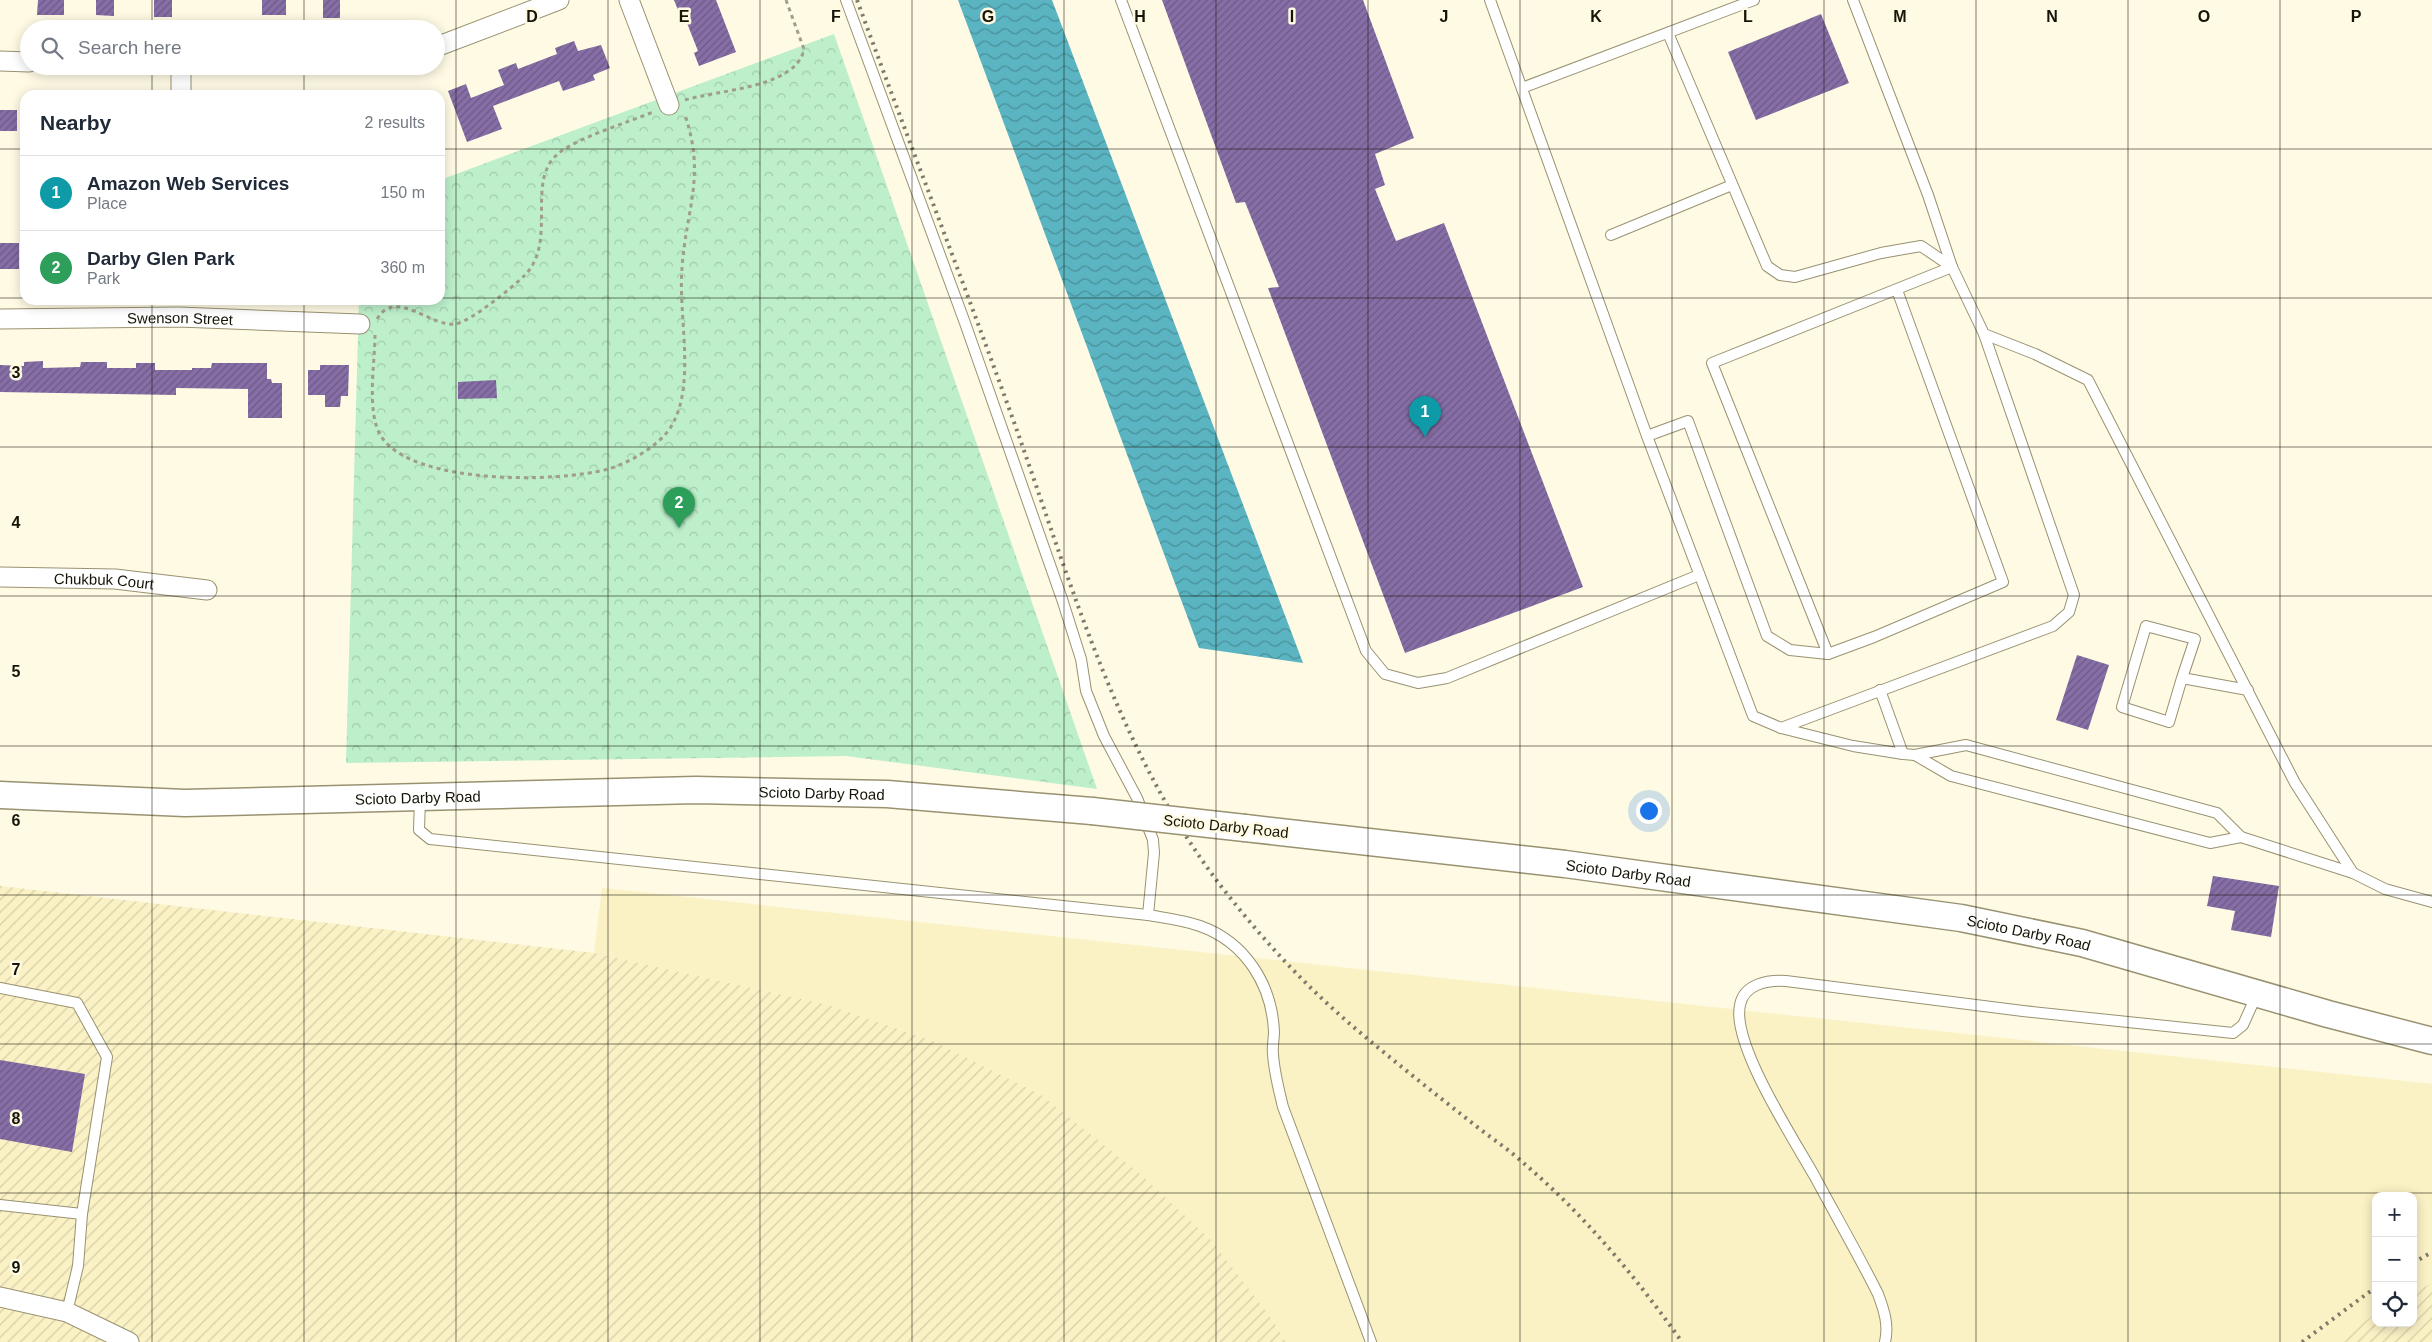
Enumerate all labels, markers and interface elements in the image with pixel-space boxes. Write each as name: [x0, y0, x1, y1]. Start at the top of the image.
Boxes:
text: D: [526, 8, 538, 25]
text: E: [679, 8, 690, 25]
text: F: [831, 8, 841, 25]
text: G: [982, 8, 994, 25]
text: H: [1134, 8, 1146, 25]
text: I: [1290, 8, 1294, 25]
text: J: [1440, 8, 1448, 25]
text: K: [1590, 8, 1602, 25]
text: L: [1743, 8, 1753, 25]
text: M: [1893, 8, 1907, 25]
text: N: [2046, 8, 2058, 25]
text: O: [2198, 8, 2210, 25]
text: P: [2351, 8, 2362, 25]
search box: [20, 20, 445, 75]
icon: search: [38, 34, 66, 62]
text: Search here: [78, 37, 182, 58]
text: Nearby: [40, 111, 111, 134]
text: 2 results: [365, 114, 425, 131]
text: Amazon Web Services: [87, 173, 289, 194]
text: 1: [52, 184, 60, 201]
text: 150 m: [381, 184, 425, 201]
text: Place: [87, 195, 127, 212]
text: Darby Glen Park: [87, 248, 235, 269]
text: 2: [52, 259, 60, 276]
text: 360 m: [381, 259, 425, 276]
text: Park: [87, 270, 120, 287]
street label: Swenson Street: [127, 308, 234, 328]
text: 3: [12, 364, 21, 381]
pin: 1: [1409, 396, 1441, 437]
pin: 2: [663, 487, 695, 528]
text: 4: [12, 514, 21, 531]
street label: Chukbuk Court: [54, 569, 156, 592]
text: 5: [12, 663, 21, 680]
street label: Scioto Darby Road: [758, 783, 885, 802]
street label: Scioto Darby Road: [355, 787, 481, 807]
your location: [1636, 798, 1662, 824]
street label: Scioto Darby Road: [1163, 811, 1289, 841]
text: 6: [12, 812, 21, 829]
street label: Scioto Darby Road: [1565, 856, 1692, 890]
street label: Scioto Darby Road: [1965, 911, 2093, 954]
text: 7: [12, 961, 21, 978]
text: 8: [12, 1110, 21, 1127]
map controls: [2372, 1192, 2417, 1327]
button: +: [2372, 1192, 2417, 1237]
button: −: [2372, 1237, 2417, 1282]
text: 9: [12, 1259, 21, 1276]
button: locate: [2372, 1282, 2417, 1327]

